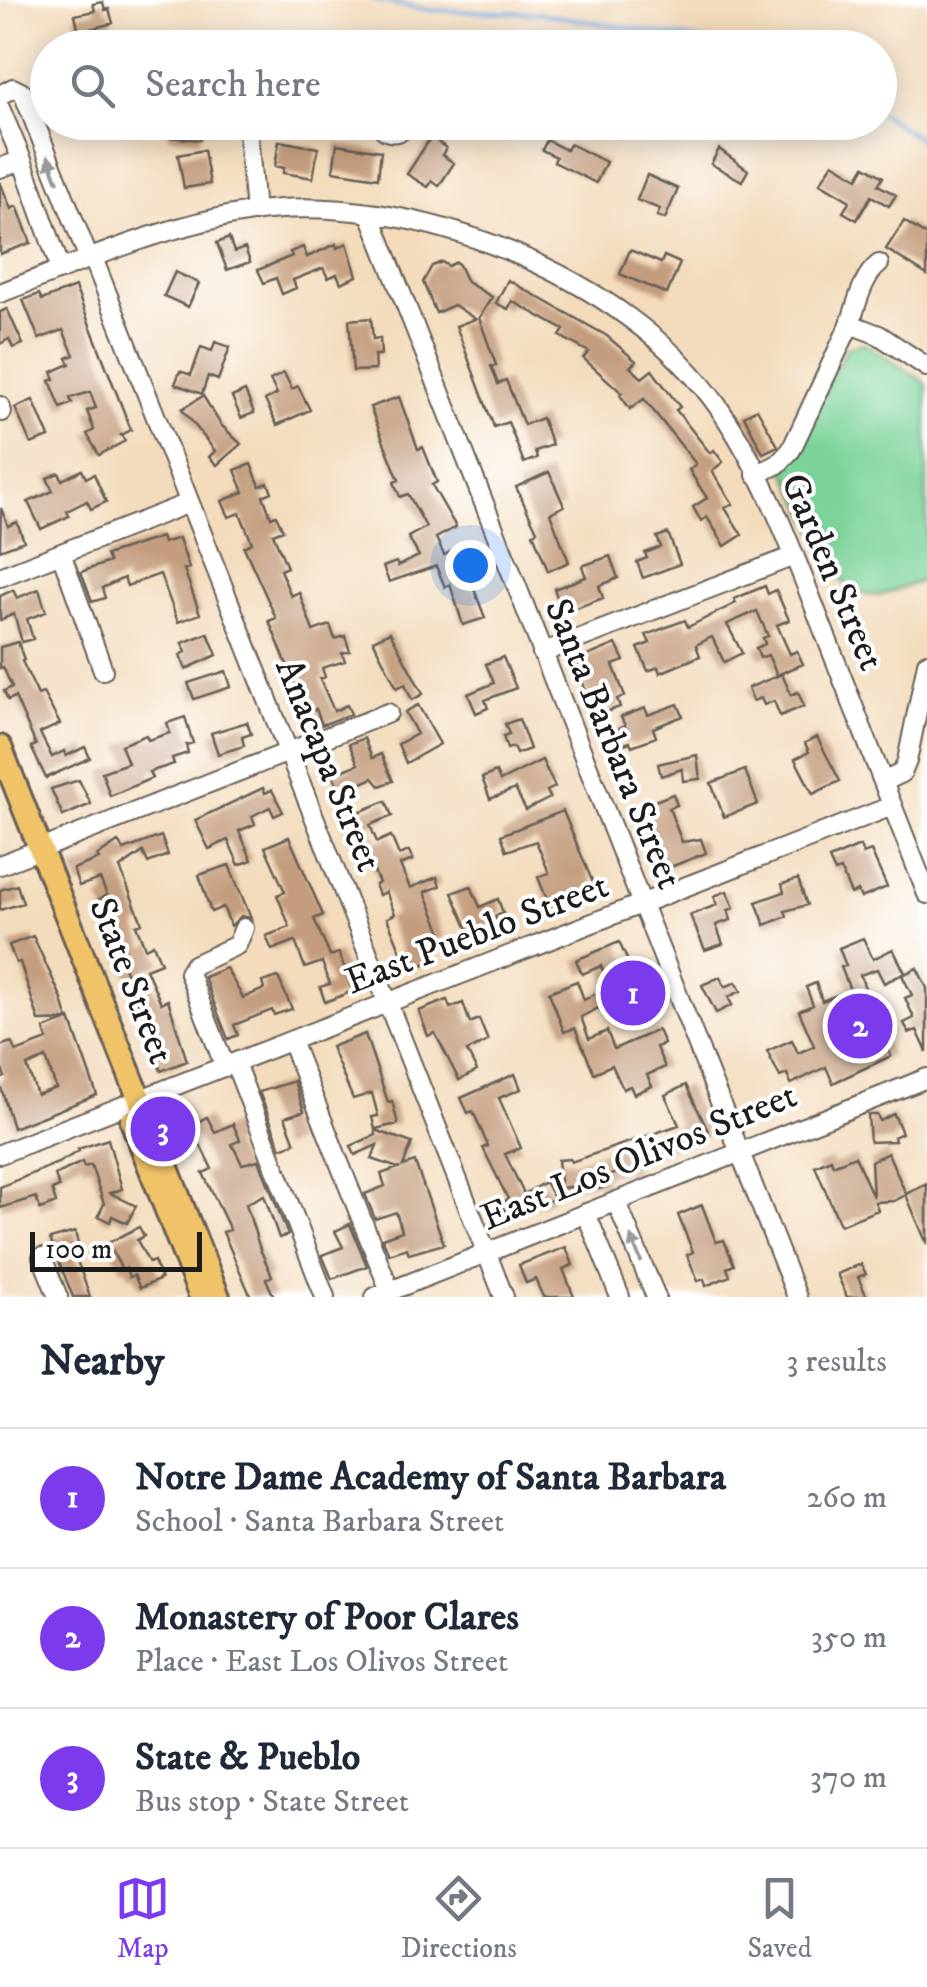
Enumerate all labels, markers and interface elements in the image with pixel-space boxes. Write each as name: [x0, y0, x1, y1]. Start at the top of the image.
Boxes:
search box: [30, 30, 897, 140]
icon: search: [65, 58, 120, 113]
text: Search here: [145, 61, 321, 109]
one-way arrow: [45, 153, 61, 183]
street label: Garden Street: [769, 466, 895, 678]
your location: [445, 540, 496, 591]
street label: Santa Barbara Street: [533, 592, 693, 896]
street label: Anacapa Street: [263, 651, 393, 879]
street label: East Pueblo Street: [339, 862, 615, 1006]
street label: State Street: [77, 891, 185, 1071]
pin: 1: [600, 956, 666, 1030]
pin: 2: [828, 988, 892, 1064]
street label: East Los Olivos Street: [474, 1072, 804, 1242]
pin: 3: [130, 1092, 196, 1166]
scale bar: [30, 1227, 202, 1272]
text: 100 m: [45, 1232, 112, 1267]
one-way arrow: [628, 1234, 644, 1264]
text: Nearby: [40, 1336, 164, 1388]
text: 3 results: [786, 1342, 887, 1382]
text: Notre Dame Academy of Santa Barbara: [135, 1454, 726, 1502]
text: 1: [67, 1478, 78, 1518]
text: 260 m: [807, 1478, 887, 1518]
text: School · Santa Barbara Street: [135, 1502, 504, 1542]
text: Monastery of Poor Clares: [135, 1594, 519, 1642]
text: 2: [65, 1618, 80, 1658]
text: 350 m: [811, 1618, 887, 1658]
text: Place · East Los Olivos Street: [135, 1642, 508, 1682]
text: State & Pueblo: [135, 1734, 360, 1782]
text: 3: [67, 1758, 78, 1798]
text: 370 m: [810, 1758, 887, 1798]
text: Bus stop · State Street: [135, 1782, 409, 1822]
tab: Map: [115, 1871, 170, 1966]
tab: Directions: [401, 1871, 517, 1966]
tab: Saved: [747, 1871, 812, 1966]

